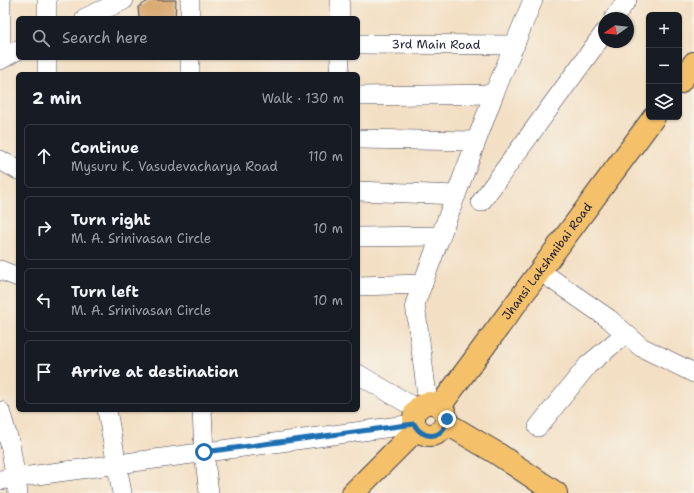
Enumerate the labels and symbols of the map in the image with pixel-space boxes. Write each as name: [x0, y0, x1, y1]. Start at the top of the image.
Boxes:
north arrow: [598, 12, 634, 48]
street label: 3rd Main Road: [392, 36, 481, 53]
street label: Jhansi Lakshmibai Road: [498, 199, 596, 323]
route end: [438, 410, 456, 428]
route start: [195, 443, 213, 461]

